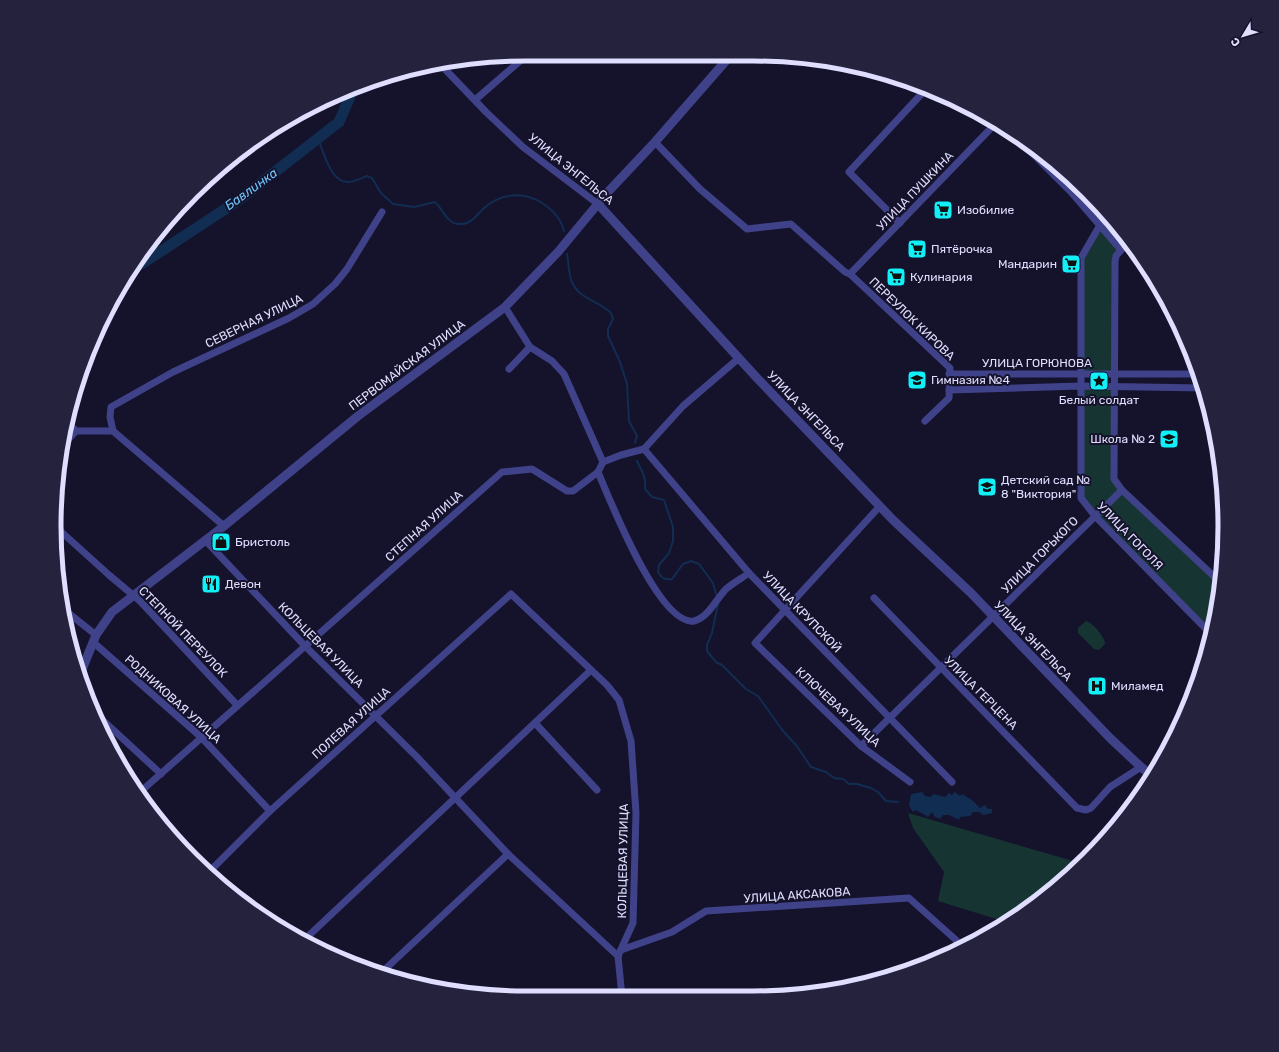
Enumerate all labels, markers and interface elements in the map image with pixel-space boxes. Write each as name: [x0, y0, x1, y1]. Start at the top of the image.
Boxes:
north arrow: [1223, 16, 1263, 56]
text: С: [1228, 35, 1243, 49]
street label: УЛИЦА ЭНГЕЛЬСА: [526, 130, 616, 208]
street label: УЛИЦА ПУШКИНА: [874, 149, 956, 233]
water label: Бавлинка: [222, 165, 280, 213]
supermarket icon: Изобилие: [932, 199, 954, 221]
place label: Изобилие: [957, 203, 1014, 217]
supermarket icon: Пятёрочка: [906, 238, 928, 260]
place label: Пятёрочка: [931, 242, 993, 256]
supermarket icon: Мандарин: [1060, 253, 1082, 275]
place label: Мандарин: [998, 257, 1057, 271]
supermarket icon: Кулинария: [885, 266, 907, 288]
place label: Кулинария: [910, 270, 972, 284]
street label: ПЕРЕУЛОК КИРОВА: [866, 275, 958, 363]
street label: СЕВЕРНАЯ УЛИЦА: [203, 291, 305, 351]
street label: ПЕРВОМАЙСКАЯ УЛИЦА: [346, 317, 468, 413]
street label: УЛИЦА ГОРЮНОВА: [982, 356, 1092, 370]
street label: УЛИЦА ЭНГЕЛЬСА: [764, 368, 848, 454]
school or university icon: Гимназия №4: [906, 369, 928, 391]
place icon: Белый солдат: [1088, 370, 1110, 392]
place label: Гимназия №4: [931, 373, 1010, 387]
place label: Белый солдат: [1059, 393, 1139, 407]
school or university icon: Школа № 2: [1158, 428, 1180, 450]
place label: Школа № 2: [1090, 432, 1155, 446]
place label: Детский сад № 8 "Виктория": [1001, 473, 1090, 501]
school or university icon: Детский сад № 8 "Виктория": [976, 476, 998, 498]
street label: СТЕПНАЯ УЛИЦА: [382, 488, 466, 564]
street label: УЛИЦА ГОГОЛЯ: [1094, 499, 1166, 573]
street label: УЛИЦА ГОРЬКОГО: [999, 514, 1081, 596]
shop icon: Бристоль: [210, 531, 232, 553]
place label: Бристоль: [235, 535, 290, 549]
street label: УЛИЦА КРУПСКОЙ: [760, 569, 844, 655]
restaurant icon: Девон: [200, 573, 222, 595]
place label: Девон: [225, 577, 261, 591]
street label: СТЕПНОЙ ПЕРЕУЛОК: [136, 584, 230, 681]
street label: УЛИЦА ЭНГЕЛЬСА: [991, 598, 1075, 684]
street label: КОЛЬЦЕВАЯ УЛИЦА: [275, 599, 367, 691]
street label: РОДНИКОВАЯ УЛИЦА: [122, 652, 224, 746]
street label: УЛИЦА ГЕРЦЕНА: [941, 653, 1021, 733]
street label: КЛЮЧЕВАЯ УЛИЦА: [793, 664, 883, 750]
hospital icon: Миламед: [1086, 675, 1108, 697]
place label: Миламед: [1111, 679, 1164, 693]
street label: ПОЛЕВАЯ УЛИЦА: [309, 684, 393, 762]
street label: КОЛЬЦЕВАЯ УЛИЦА: [615, 803, 631, 919]
street label: УЛИЦА АКСАКОВА: [743, 884, 851, 906]

